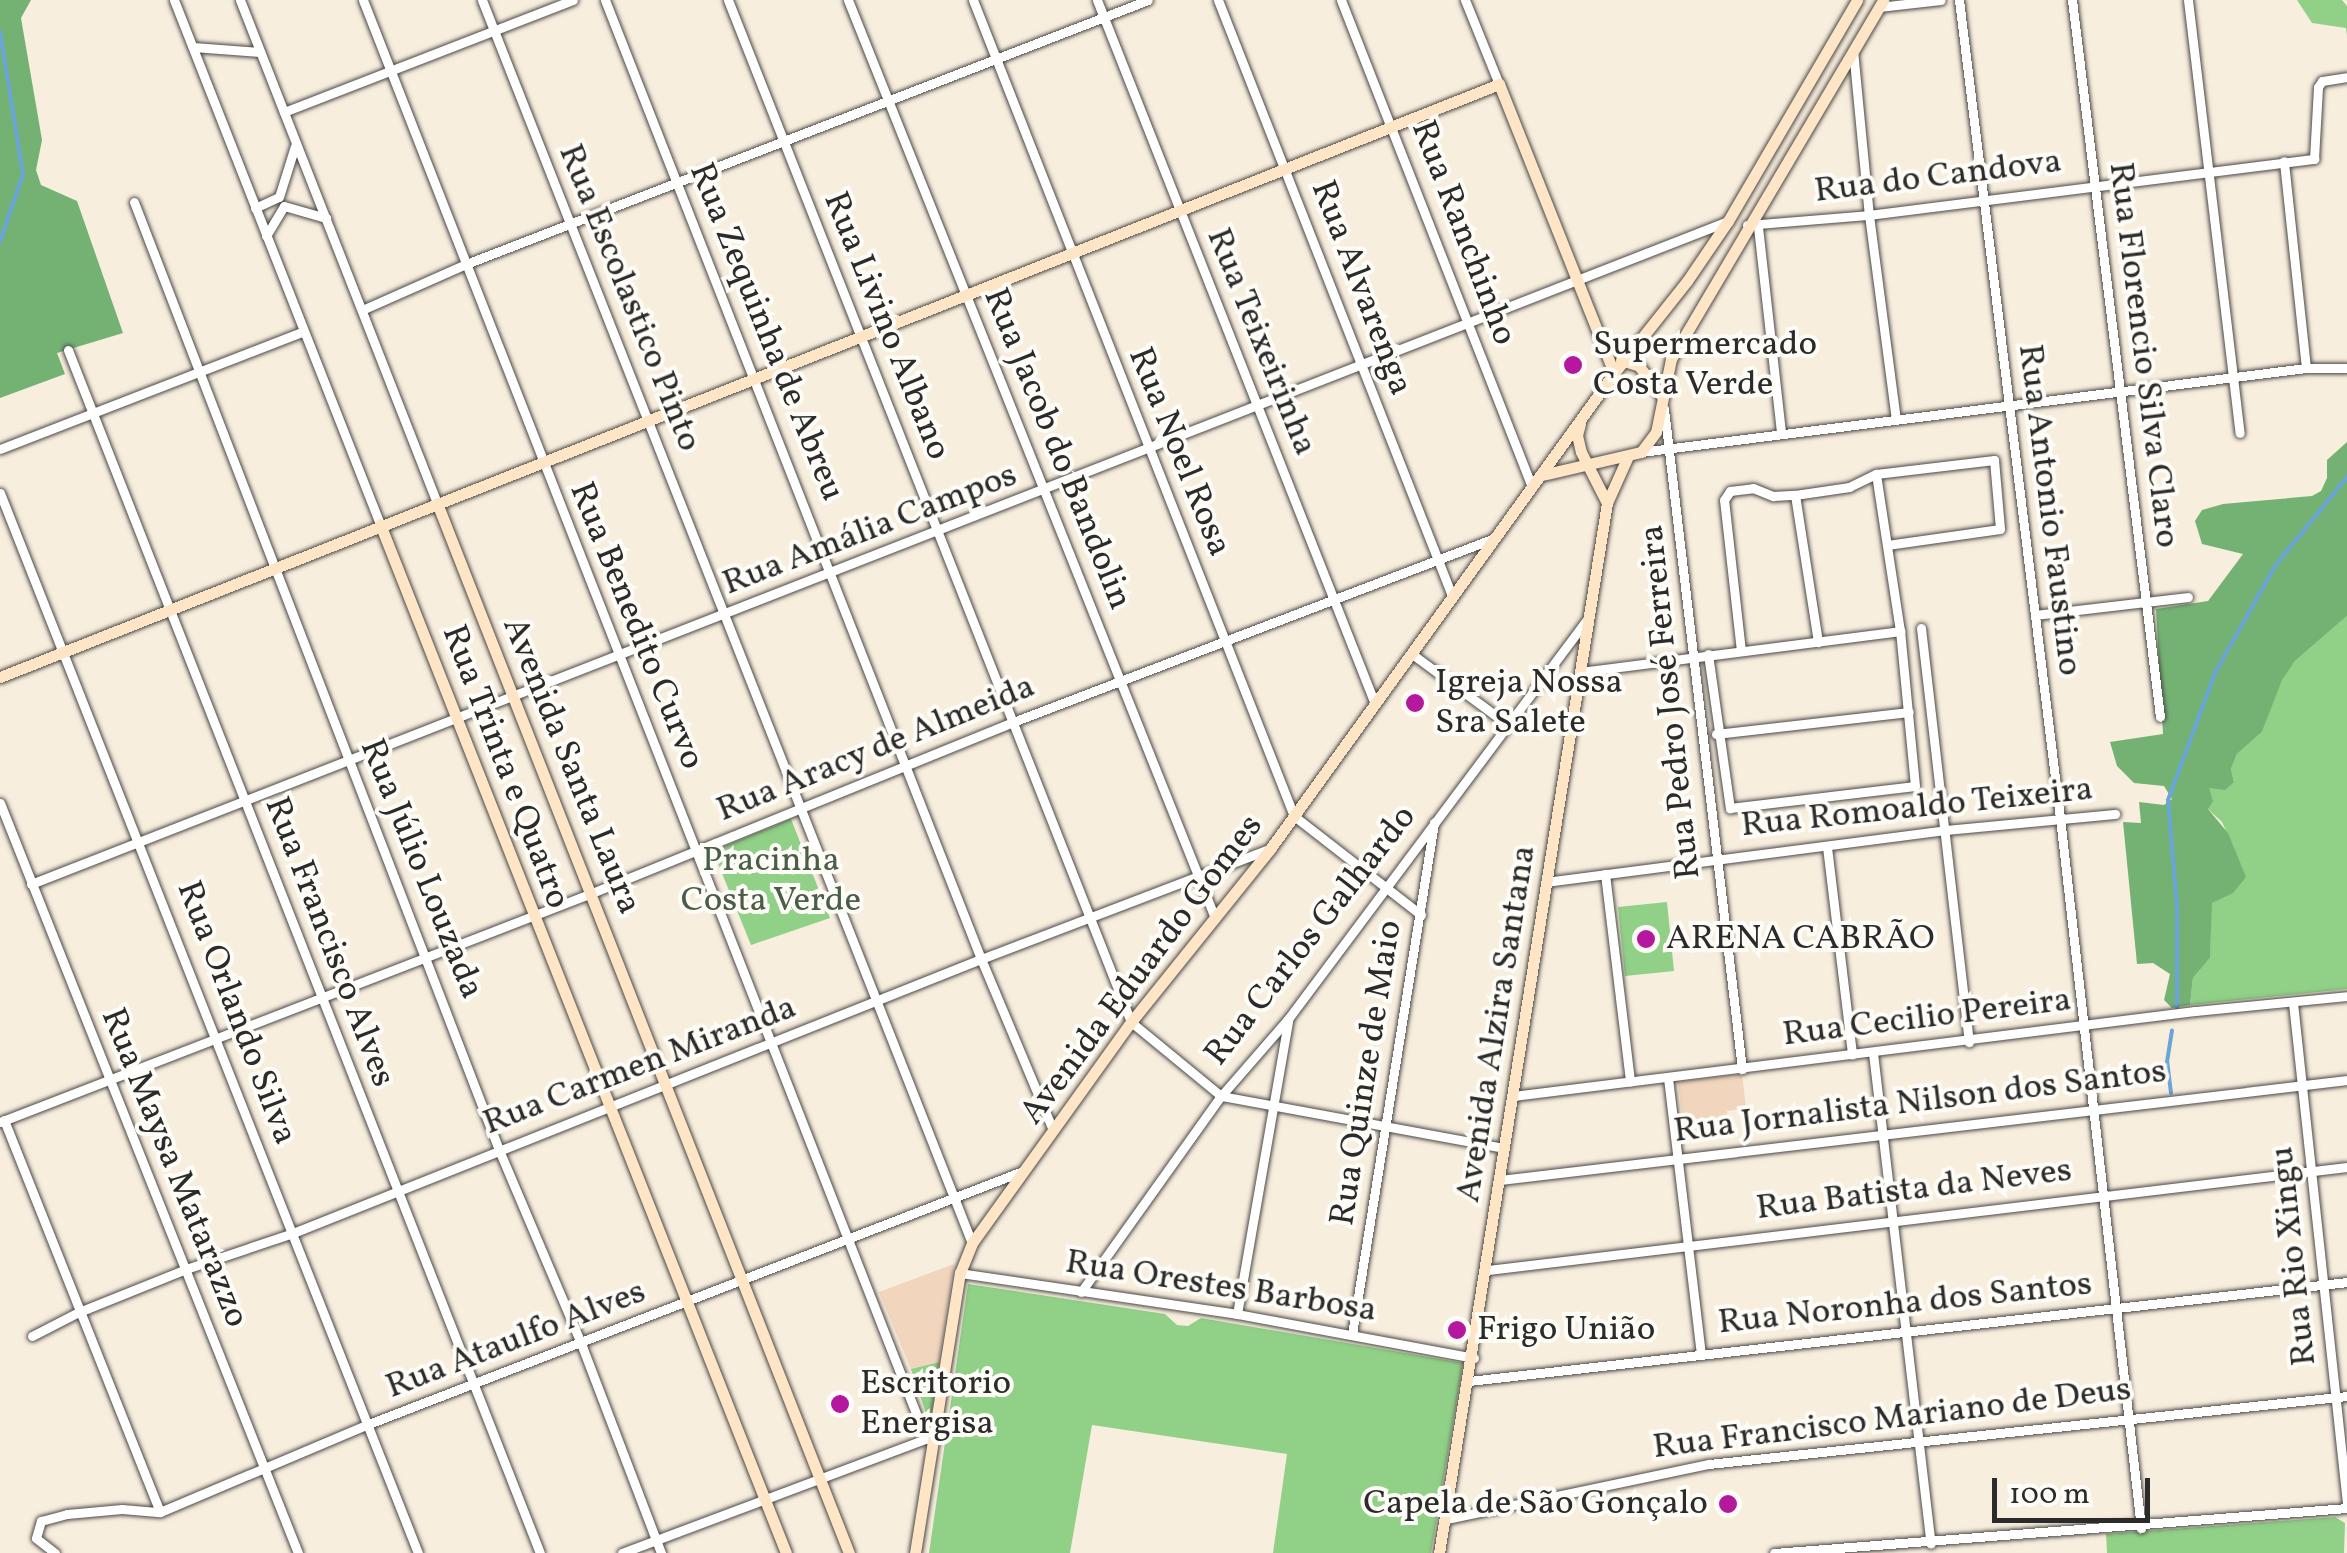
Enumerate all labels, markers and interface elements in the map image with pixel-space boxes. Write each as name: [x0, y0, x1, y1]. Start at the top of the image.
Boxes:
street label: Rua Ranchinho: [1401, 115, 1525, 351]
street label: Rua Escolastico Pinto: [548, 138, 710, 458]
street label: Rua do Candova: [1812, 141, 2064, 213]
street label: Rua Zequinha de Abreu: [679, 157, 853, 507]
street label: Rua Florencio Silva Claro: [2099, 160, 2187, 550]
street label: Rua Alvarenga: [1301, 175, 1421, 401]
street label: Rua Livino Albano: [813, 186, 959, 466]
street label: Rua Teixeirinha: [1196, 222, 1326, 462]
street label: Rua Jacob do Bandolin: [973, 282, 1141, 616]
place label: Supermercado Costa Verde: [1593, 324, 1817, 406]
street label: Rua Noel Rosa: [1118, 342, 1240, 562]
street label: Rua Antonio Faustino: [2008, 342, 2090, 678]
marker: Supermercado Costa Verde: [1562, 354, 1584, 376]
street label: Rua Amália Campos: [717, 455, 1023, 605]
street label: Rua Benedito Curvo: [559, 476, 713, 776]
street label: Rua Pedro José Ferreira: [1632, 523, 1710, 881]
street label: Avenida Santa Laura: [492, 612, 650, 920]
street label: Rua Trinta e Quatro: [431, 619, 579, 915]
place label: Igreja Nossa Sra Salete: [1435, 662, 1623, 744]
street label: Rua Aracy de Almeida: [710, 666, 1042, 832]
marker: Igreja Nossa Sra Salete: [1404, 692, 1426, 714]
street label: Rua Júlio Louzada: [350, 733, 492, 1005]
street label: Rua Romoaldo Teixeira: [1738, 769, 2096, 847]
street label: Rua Francisco Alves: [254, 791, 404, 1093]
street label: Rua Carlos Galhardo: [1196, 797, 1426, 1075]
street label: Avenida Eduardo Gomes: [1012, 807, 1272, 1133]
park label: Pracinha Costa Verde: [680, 840, 862, 922]
street label: Avenida Alzira Santana: [1448, 843, 1546, 1205]
street label: Rua Orlando Silva: [166, 875, 306, 1151]
street label: Rua Quinze de Maio: [1322, 917, 1412, 1229]
place label: ARENA CABRÃO: [1666, 918, 1935, 960]
marker: ARENA CABRÃO: [1635, 928, 1657, 950]
street label: Rua Cecilio Pereira: [1780, 979, 2074, 1057]
street label: Rua Carmen Miranda: [478, 987, 802, 1145]
street label: Rua Maysa Matarazzo: [91, 1002, 257, 1334]
street label: Rua Jornalista Nilson dos Santos: [1671, 1051, 2169, 1153]
street label: Rua Rio Xingu: [2262, 1144, 2326, 1368]
street label: Rua Batista da Neves: [1754, 1150, 2074, 1230]
street label: Rua Orestes Barbosa: [1062, 1242, 1380, 1332]
street label: Rua Noronha dos Santos: [1716, 1263, 2094, 1345]
street label: Rua Ataulfo Alves: [380, 1271, 652, 1409]
place label: Frigo União: [1477, 1309, 1655, 1351]
marker: Frigo União: [1446, 1319, 1468, 1341]
place label: Escritorio Energisa: [860, 1363, 1011, 1445]
street label: Rua Francisco Mariano de Deus: [1651, 1369, 2133, 1469]
marker: Escritorio Energisa: [829, 1393, 851, 1415]
scale bar: [1997, 1458, 2154, 1520]
text: 100 m: [2009, 1474, 2090, 1516]
place label: Capela de São Gonçalo: [1363, 1483, 1708, 1525]
marker: Capela de São Gonçalo: [1717, 1493, 1739, 1515]

